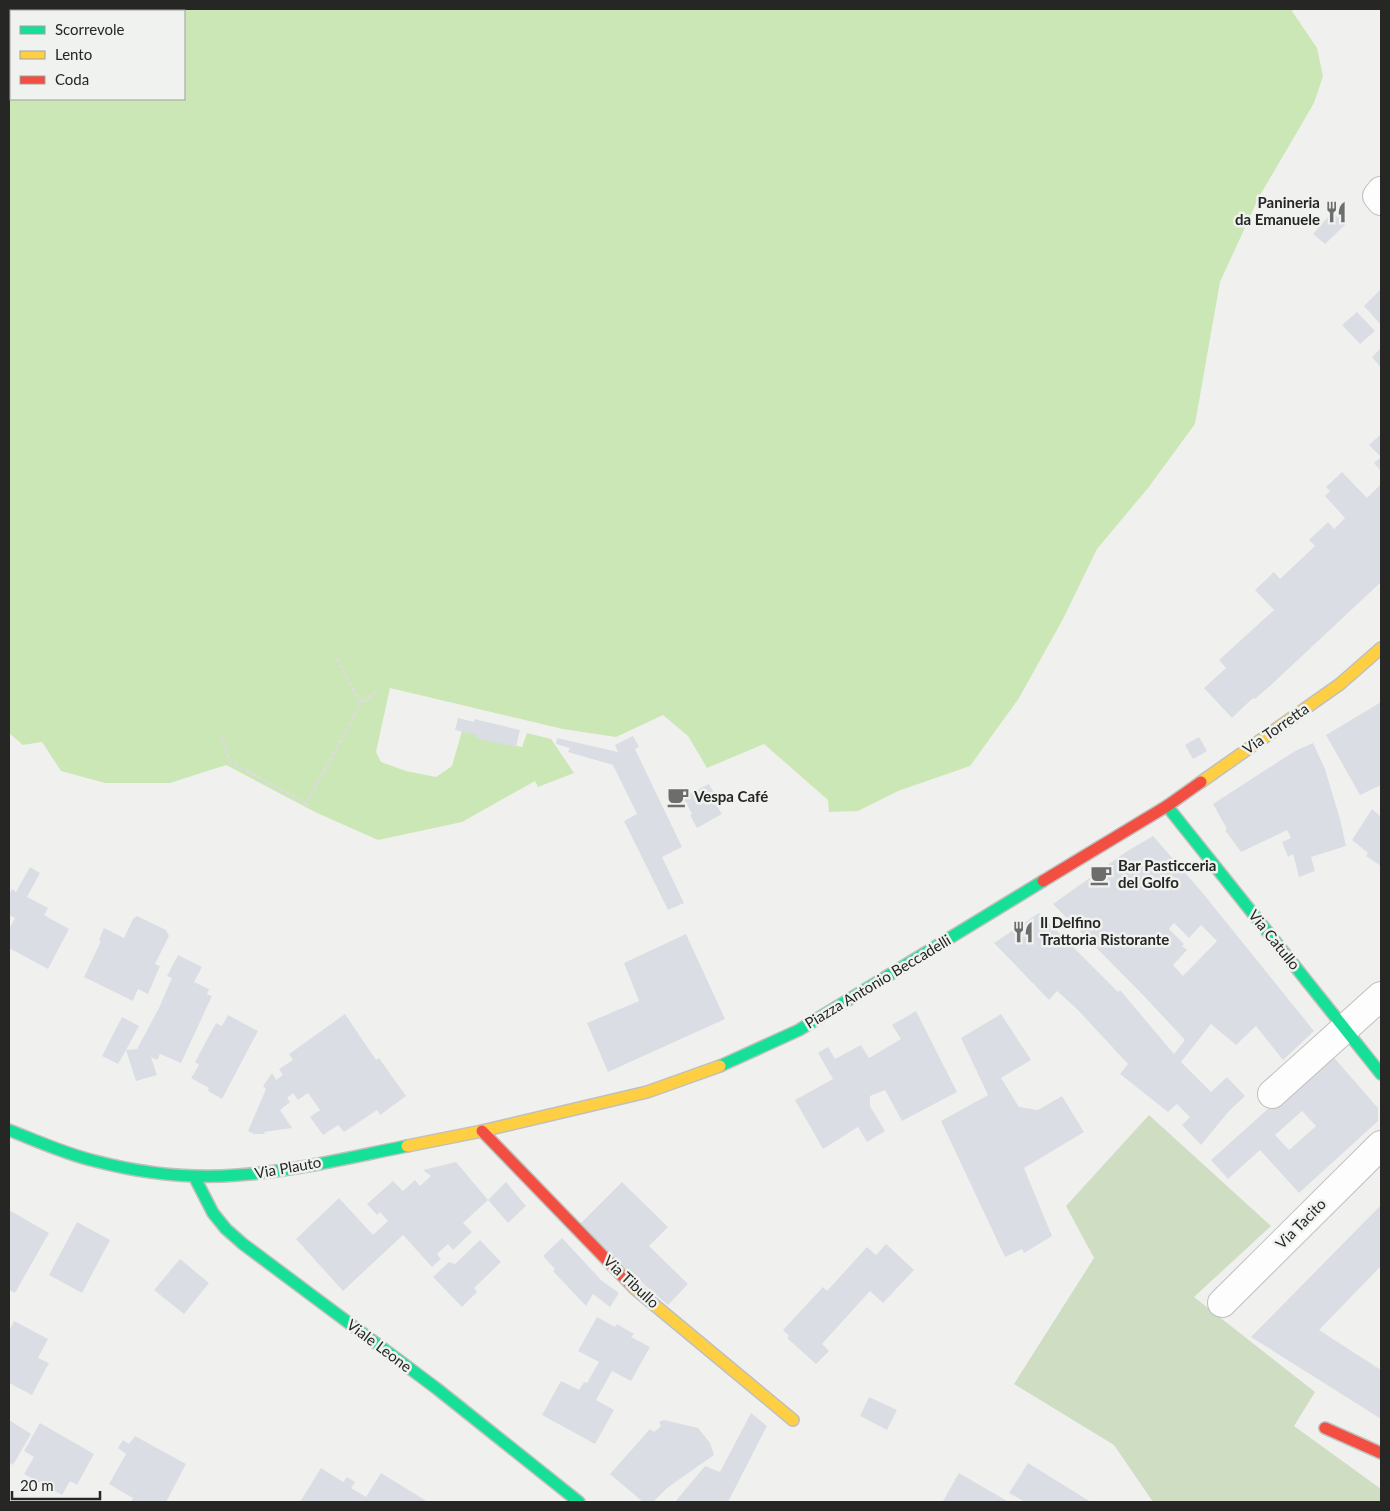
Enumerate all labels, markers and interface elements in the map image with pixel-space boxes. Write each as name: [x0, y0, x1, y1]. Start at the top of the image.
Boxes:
legend: [10, 10, 185, 100]
text: Scorrevole: [55, 20, 125, 38]
text: Lento: [55, 45, 92, 63]
text: Coda: [55, 70, 89, 88]
place label: Panineria da Emanuele: [1235, 193, 1320, 228]
restaurant icon: Panineria da Emanuele: [1323, 199, 1349, 225]
street label: Via Torretta: [1239, 699, 1312, 757]
cafe icon: Vespa Café: [665, 784, 691, 810]
place label: Vespa Café: [693, 787, 768, 805]
place label: Bar Pasticceria del Golfo: [1118, 856, 1216, 891]
cafe icon: Bar Pasticceria del Golfo: [1088, 862, 1114, 888]
street label: Via Catullo: [1245, 906, 1304, 973]
place label: Il Delfino Trattoria Ristorante: [1040, 913, 1169, 948]
restaurant icon: Il Delfino Trattoria Ristorante: [1010, 919, 1036, 945]
street label: Piazza Antonio Beccadelli: [801, 930, 954, 1032]
street label: Via Plauto: [253, 1152, 322, 1182]
street label: Via Tacito: [1271, 1194, 1329, 1252]
street label: Via Tibullo: [600, 1251, 663, 1312]
street label: Viale Leone: [344, 1315, 416, 1375]
scale bar: [12, 1468, 100, 1500]
text: 20 m: [20, 1476, 54, 1494]

